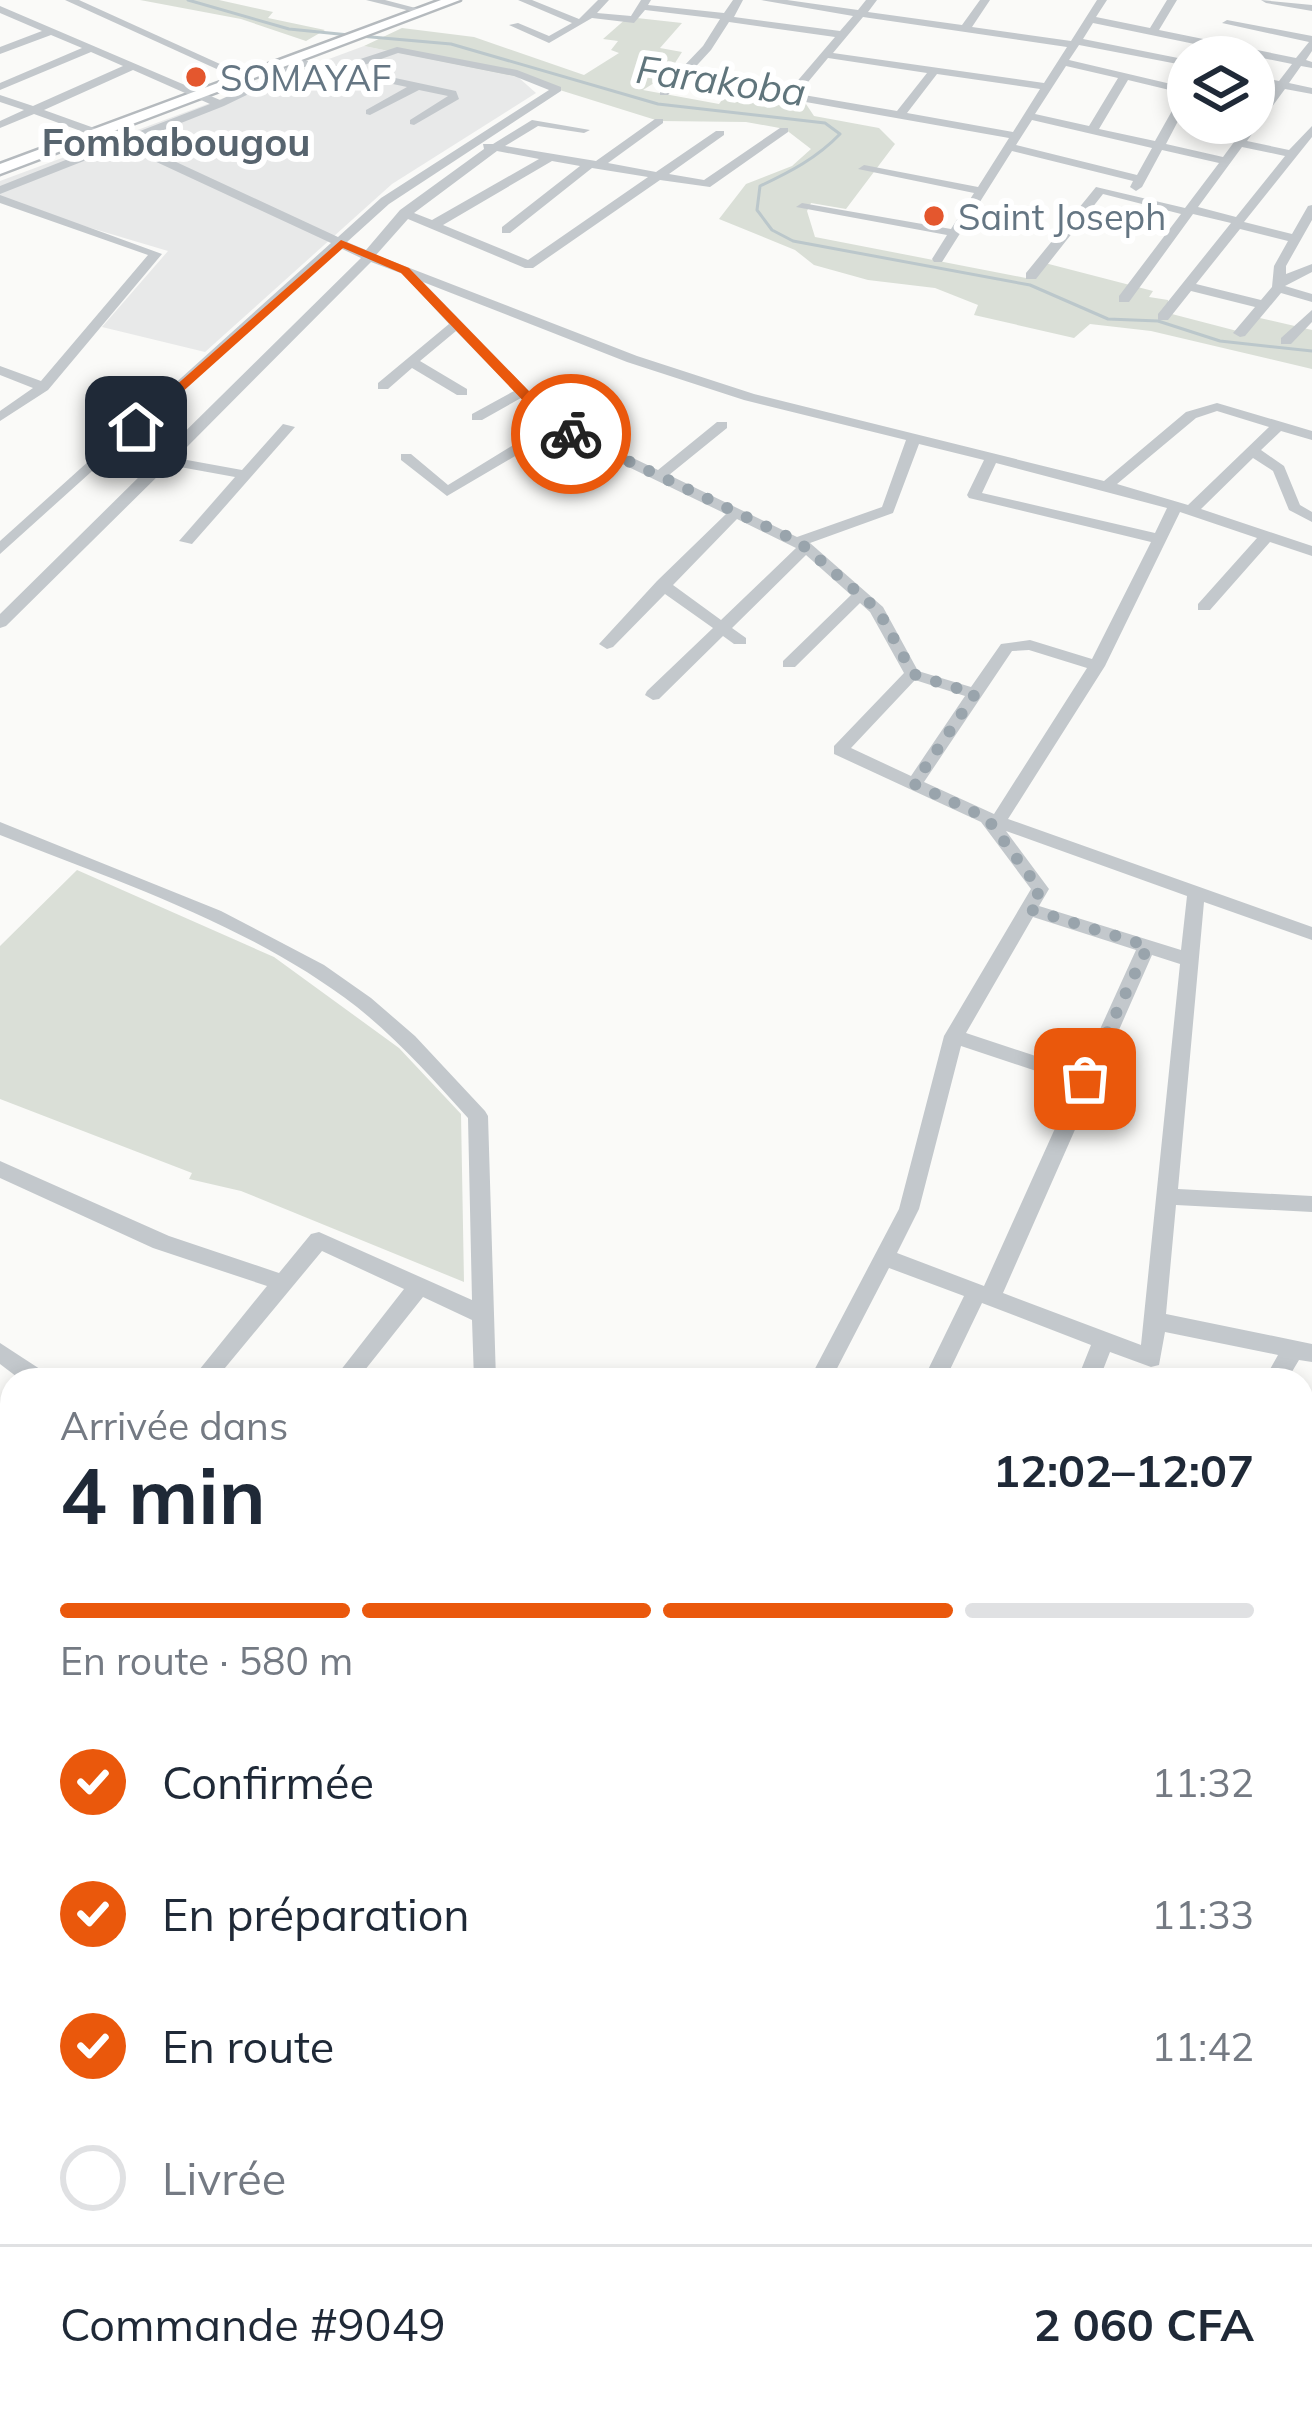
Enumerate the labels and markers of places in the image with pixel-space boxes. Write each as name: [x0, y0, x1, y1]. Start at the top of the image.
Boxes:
place label: SOMAYAF: [220, 55, 391, 100]
marker: SOMAYAF: [183, 64, 209, 90]
place label: Saint Joseph: [958, 194, 1166, 239]
marker: Saint Joseph: [921, 203, 947, 229]
pin: [85, 376, 187, 478]
pin: [1034, 1028, 1136, 1130]

